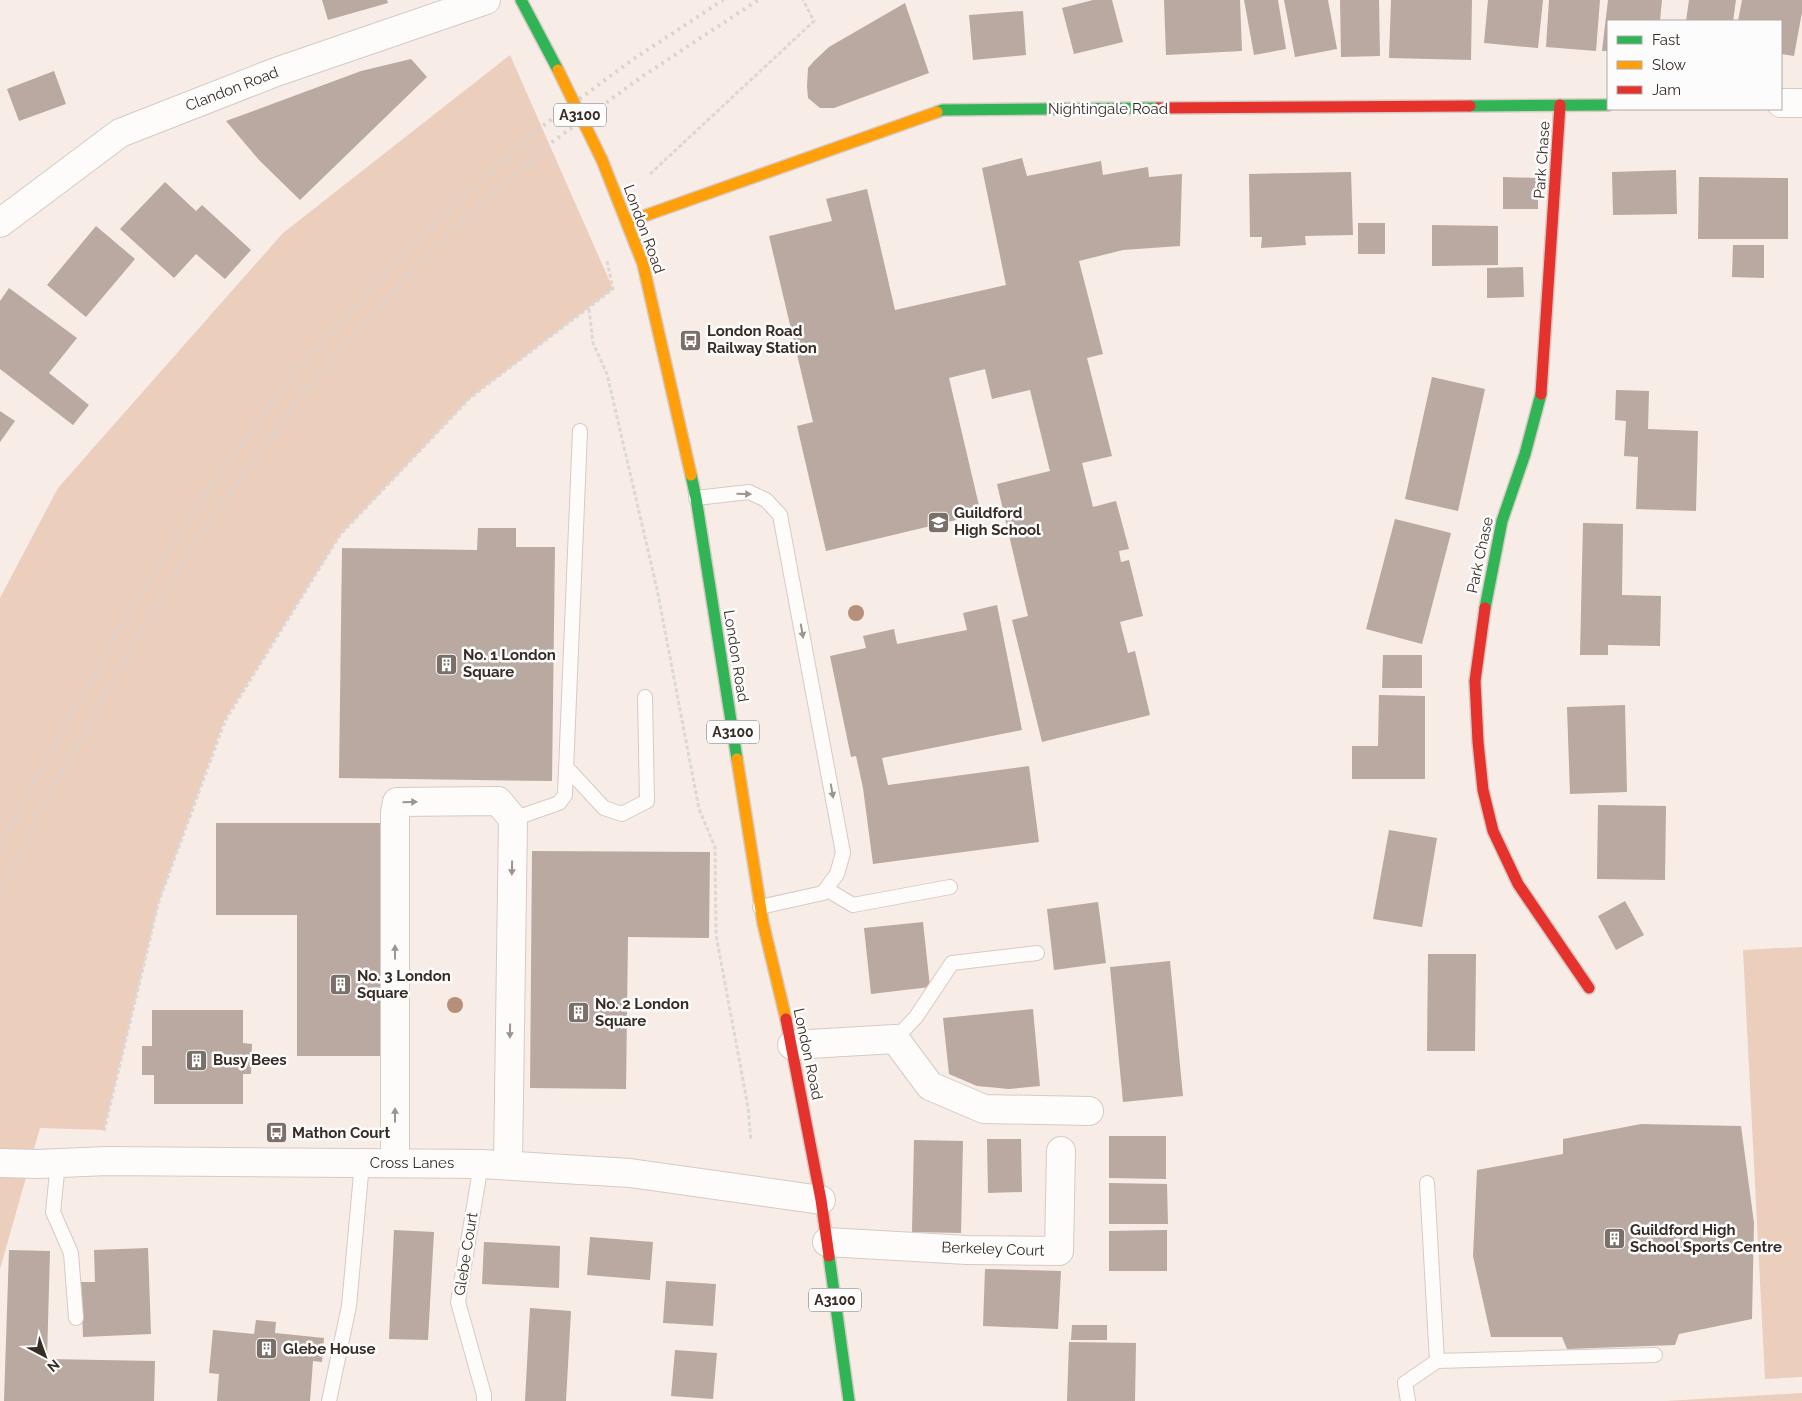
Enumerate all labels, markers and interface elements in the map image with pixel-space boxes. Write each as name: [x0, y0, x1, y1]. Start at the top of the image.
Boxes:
legend: [1607, 20, 1782, 110]
text: Fast: [1652, 31, 1680, 49]
text: Slow: [1652, 56, 1686, 74]
street label: Clandon Road: [183, 63, 281, 115]
text: Jam: [1652, 81, 1681, 99]
street label: Nightingale Road: [1048, 100, 1168, 118]
road number: A3100: [554, 104, 606, 126]
street label: Park Chase: [1530, 120, 1554, 199]
street label: London Road: [620, 182, 668, 276]
place label: London Road Railway Station: [707, 322, 817, 357]
bus stop icon: London Road Railway Station: [679, 328, 703, 352]
one-way arrow: [737, 490, 753, 498]
place label: Guildford High School: [954, 504, 1041, 539]
school or university icon: Guildford High School: [926, 510, 950, 534]
street label: Park Chase: [1463, 515, 1497, 595]
street label: London Road: [720, 609, 752, 703]
one-way arrow: [799, 623, 807, 639]
place label: No. 1 London Square: [463, 646, 556, 681]
building icon: No. 1 London Square: [435, 652, 459, 676]
road number: A3100: [707, 720, 759, 744]
one-way arrow: [828, 783, 836, 799]
one-way arrow: [402, 798, 418, 806]
one-way arrow: [508, 860, 516, 876]
one-way arrow: [391, 944, 399, 960]
place label: No. 3 London Square: [357, 967, 451, 1002]
building icon: No. 3 London Square: [329, 973, 353, 997]
place label: No. 2 London Square: [595, 995, 689, 1030]
building icon: No. 2 London Square: [567, 1001, 591, 1025]
street label: London Road: [790, 1007, 826, 1101]
one-way arrow: [506, 1023, 514, 1039]
building icon: Busy Bees: [185, 1048, 209, 1072]
place label: Busy Bees: [213, 1051, 287, 1069]
one-way arrow: [391, 1106, 399, 1122]
bus stop icon: Mathon Court: [264, 1121, 288, 1145]
place label: Mathon Court: [292, 1124, 390, 1142]
street label: Cross Lanes: [370, 1154, 454, 1172]
street label: Glebe Court: [451, 1211, 481, 1297]
place label: Guildford High School Sports Centre: [1630, 1221, 1782, 1256]
building icon: Guildford High School Sports Centre: [1602, 1227, 1626, 1251]
street label: Berkeley Court: [941, 1238, 1045, 1260]
road number: A3100: [809, 1288, 861, 1312]
north arrow: [20, 1331, 70, 1381]
building icon: Glebe House: [255, 1337, 279, 1361]
place label: Glebe House: [283, 1340, 376, 1358]
text: N: [44, 1356, 63, 1375]

